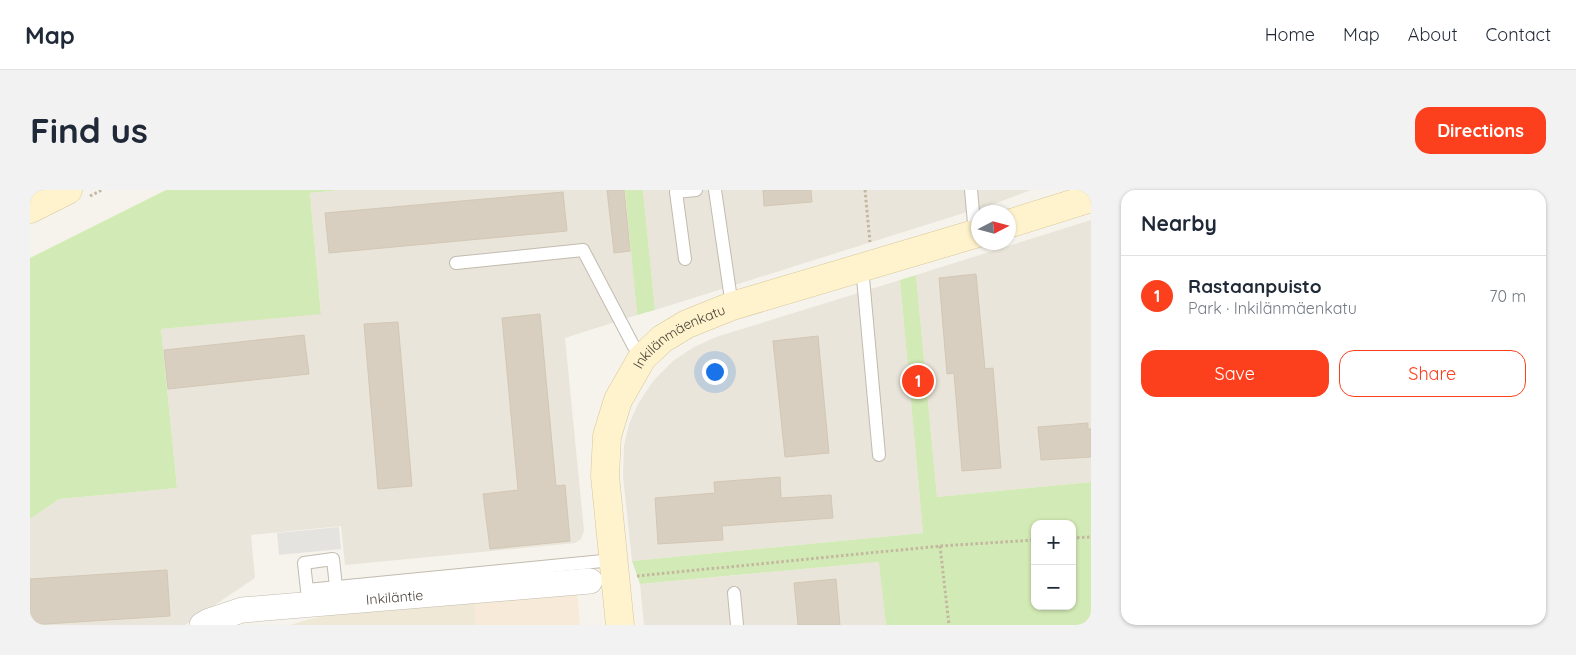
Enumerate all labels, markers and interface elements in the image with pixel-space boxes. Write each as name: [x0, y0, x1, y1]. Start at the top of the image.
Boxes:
text: Map: [25, 20, 75, 50]
text: Home: [1265, 23, 1315, 46]
text: Map: [1343, 23, 1380, 46]
text: About: [1408, 23, 1458, 46]
text: Contact: [1486, 23, 1551, 46]
button: Directions: [1415, 107, 1546, 154]
text: Find us: [30, 108, 148, 152]
north arrow: [971, 205, 1016, 250]
text: Nearby: [1141, 210, 1217, 236]
text: Rastaanpuisto: [1188, 274, 1322, 298]
text: 1: [1154, 286, 1160, 306]
text: 70 m: [1489, 286, 1526, 306]
text: Park · Inkilänmäenkatu: [1188, 298, 1357, 318]
street label: Inkilänmäenkatu: [629, 301, 728, 372]
button: Save: [1141, 350, 1329, 397]
button: Share: [1339, 350, 1526, 397]
your location: [702, 359, 728, 385]
pin: 1: [902, 362, 934, 400]
map controls: [1031, 520, 1076, 610]
button: +: [1031, 520, 1076, 565]
button: −: [1031, 565, 1076, 610]
street label: Inkiläntie: [365, 586, 424, 609]

